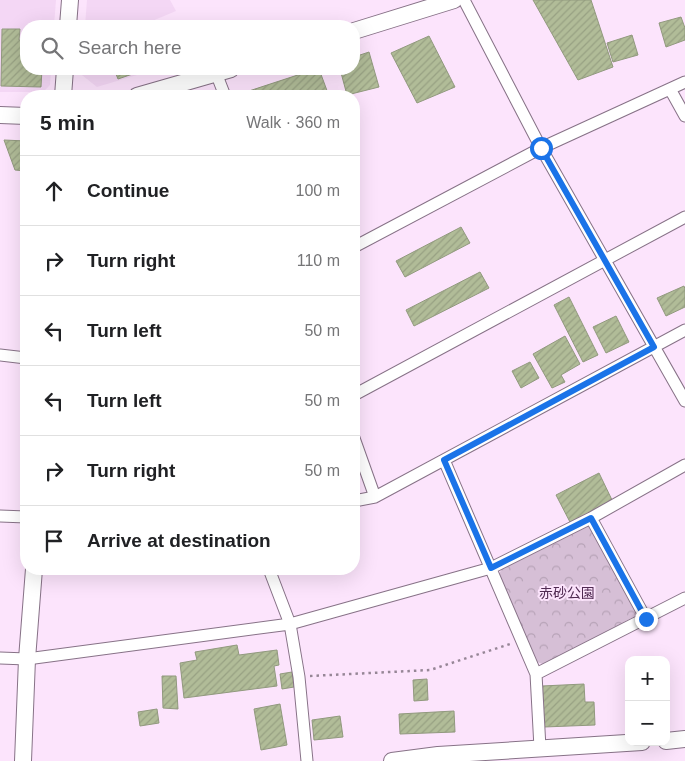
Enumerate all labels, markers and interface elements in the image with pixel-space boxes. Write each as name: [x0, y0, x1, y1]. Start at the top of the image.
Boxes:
search box: [20, 20, 360, 75]
icon: search: [38, 34, 66, 62]
text: Search here: [78, 37, 182, 58]
text: 5 min: [40, 111, 95, 134]
text: Walk · 360 m: [246, 114, 340, 131]
route start: [530, 137, 553, 160]
icon: ahead: [40, 177, 68, 205]
text: Continue: [87, 180, 169, 201]
text: 100 m: [296, 182, 340, 199]
icon: right: [40, 247, 68, 275]
text: Turn right: [87, 250, 175, 271]
text: 110 m: [297, 252, 340, 269]
icon: left: [40, 317, 68, 345]
text: Turn left: [87, 320, 162, 341]
text: 50 m: [304, 322, 340, 339]
icon: left: [40, 387, 68, 415]
text: Turn left: [87, 390, 162, 411]
text: 50 m: [304, 392, 340, 409]
icon: right: [40, 457, 68, 485]
text: Turn right: [87, 460, 175, 481]
text: 50 m: [304, 462, 340, 479]
icon: arrive: [40, 527, 68, 555]
text: Arrive at destination: [87, 530, 271, 551]
park label: 赤砂公園: [539, 585, 595, 601]
route end: [635, 608, 658, 631]
map controls: [625, 656, 670, 746]
button: +: [625, 656, 670, 701]
button: −: [625, 701, 670, 746]

